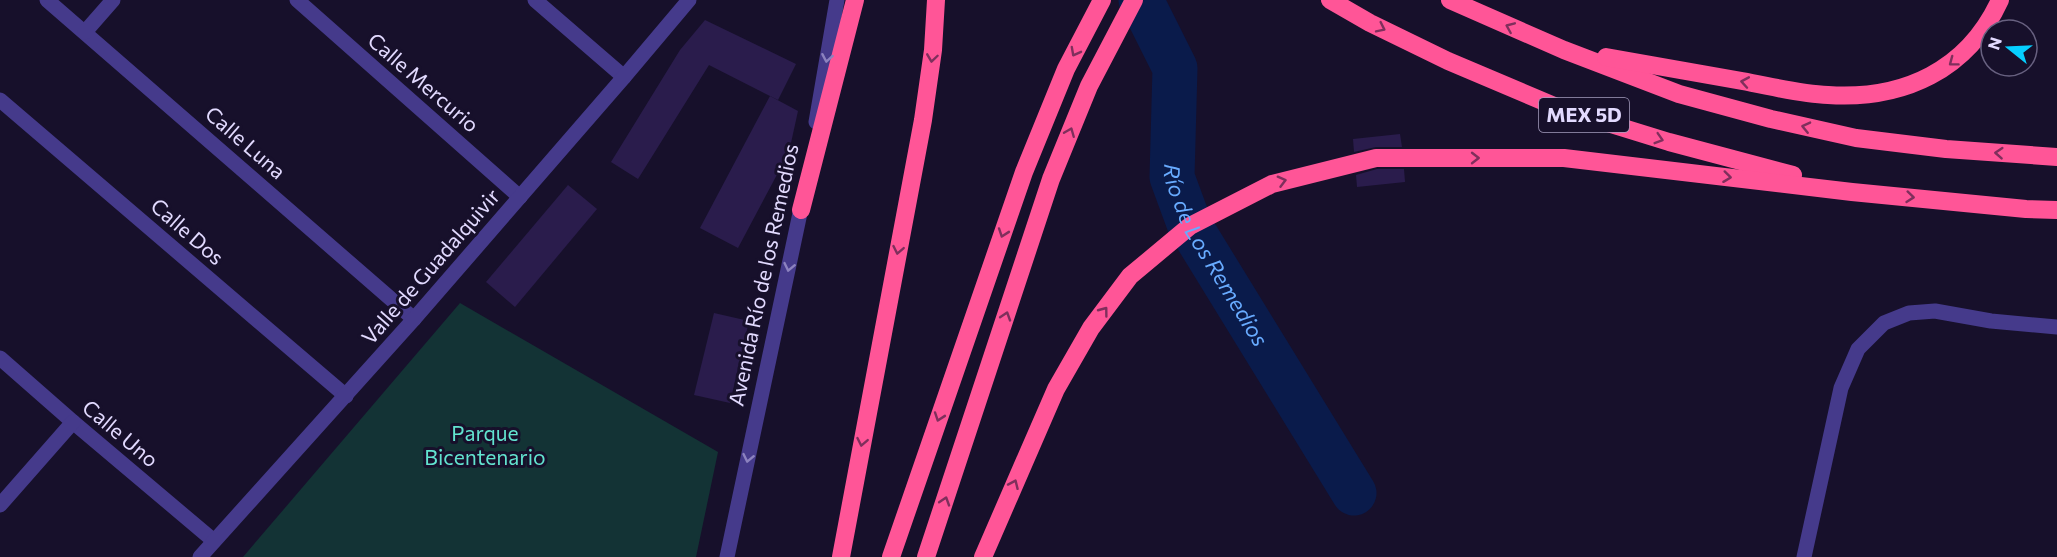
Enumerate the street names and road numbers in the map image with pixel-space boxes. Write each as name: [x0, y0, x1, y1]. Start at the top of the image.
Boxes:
street label: Calle Mercurio: [363, 27, 485, 137]
road number: MEX 5D: [1539, 98, 1629, 132]
street label: Calle Luna: [201, 100, 291, 183]
street label: Avenida Río de los Remedios: [722, 141, 803, 408]
street label: Valle de Guadalquivir: [356, 183, 504, 349]
street label: Calle Dos: [146, 192, 230, 269]
street label: Calle Uno: [78, 394, 164, 472]

